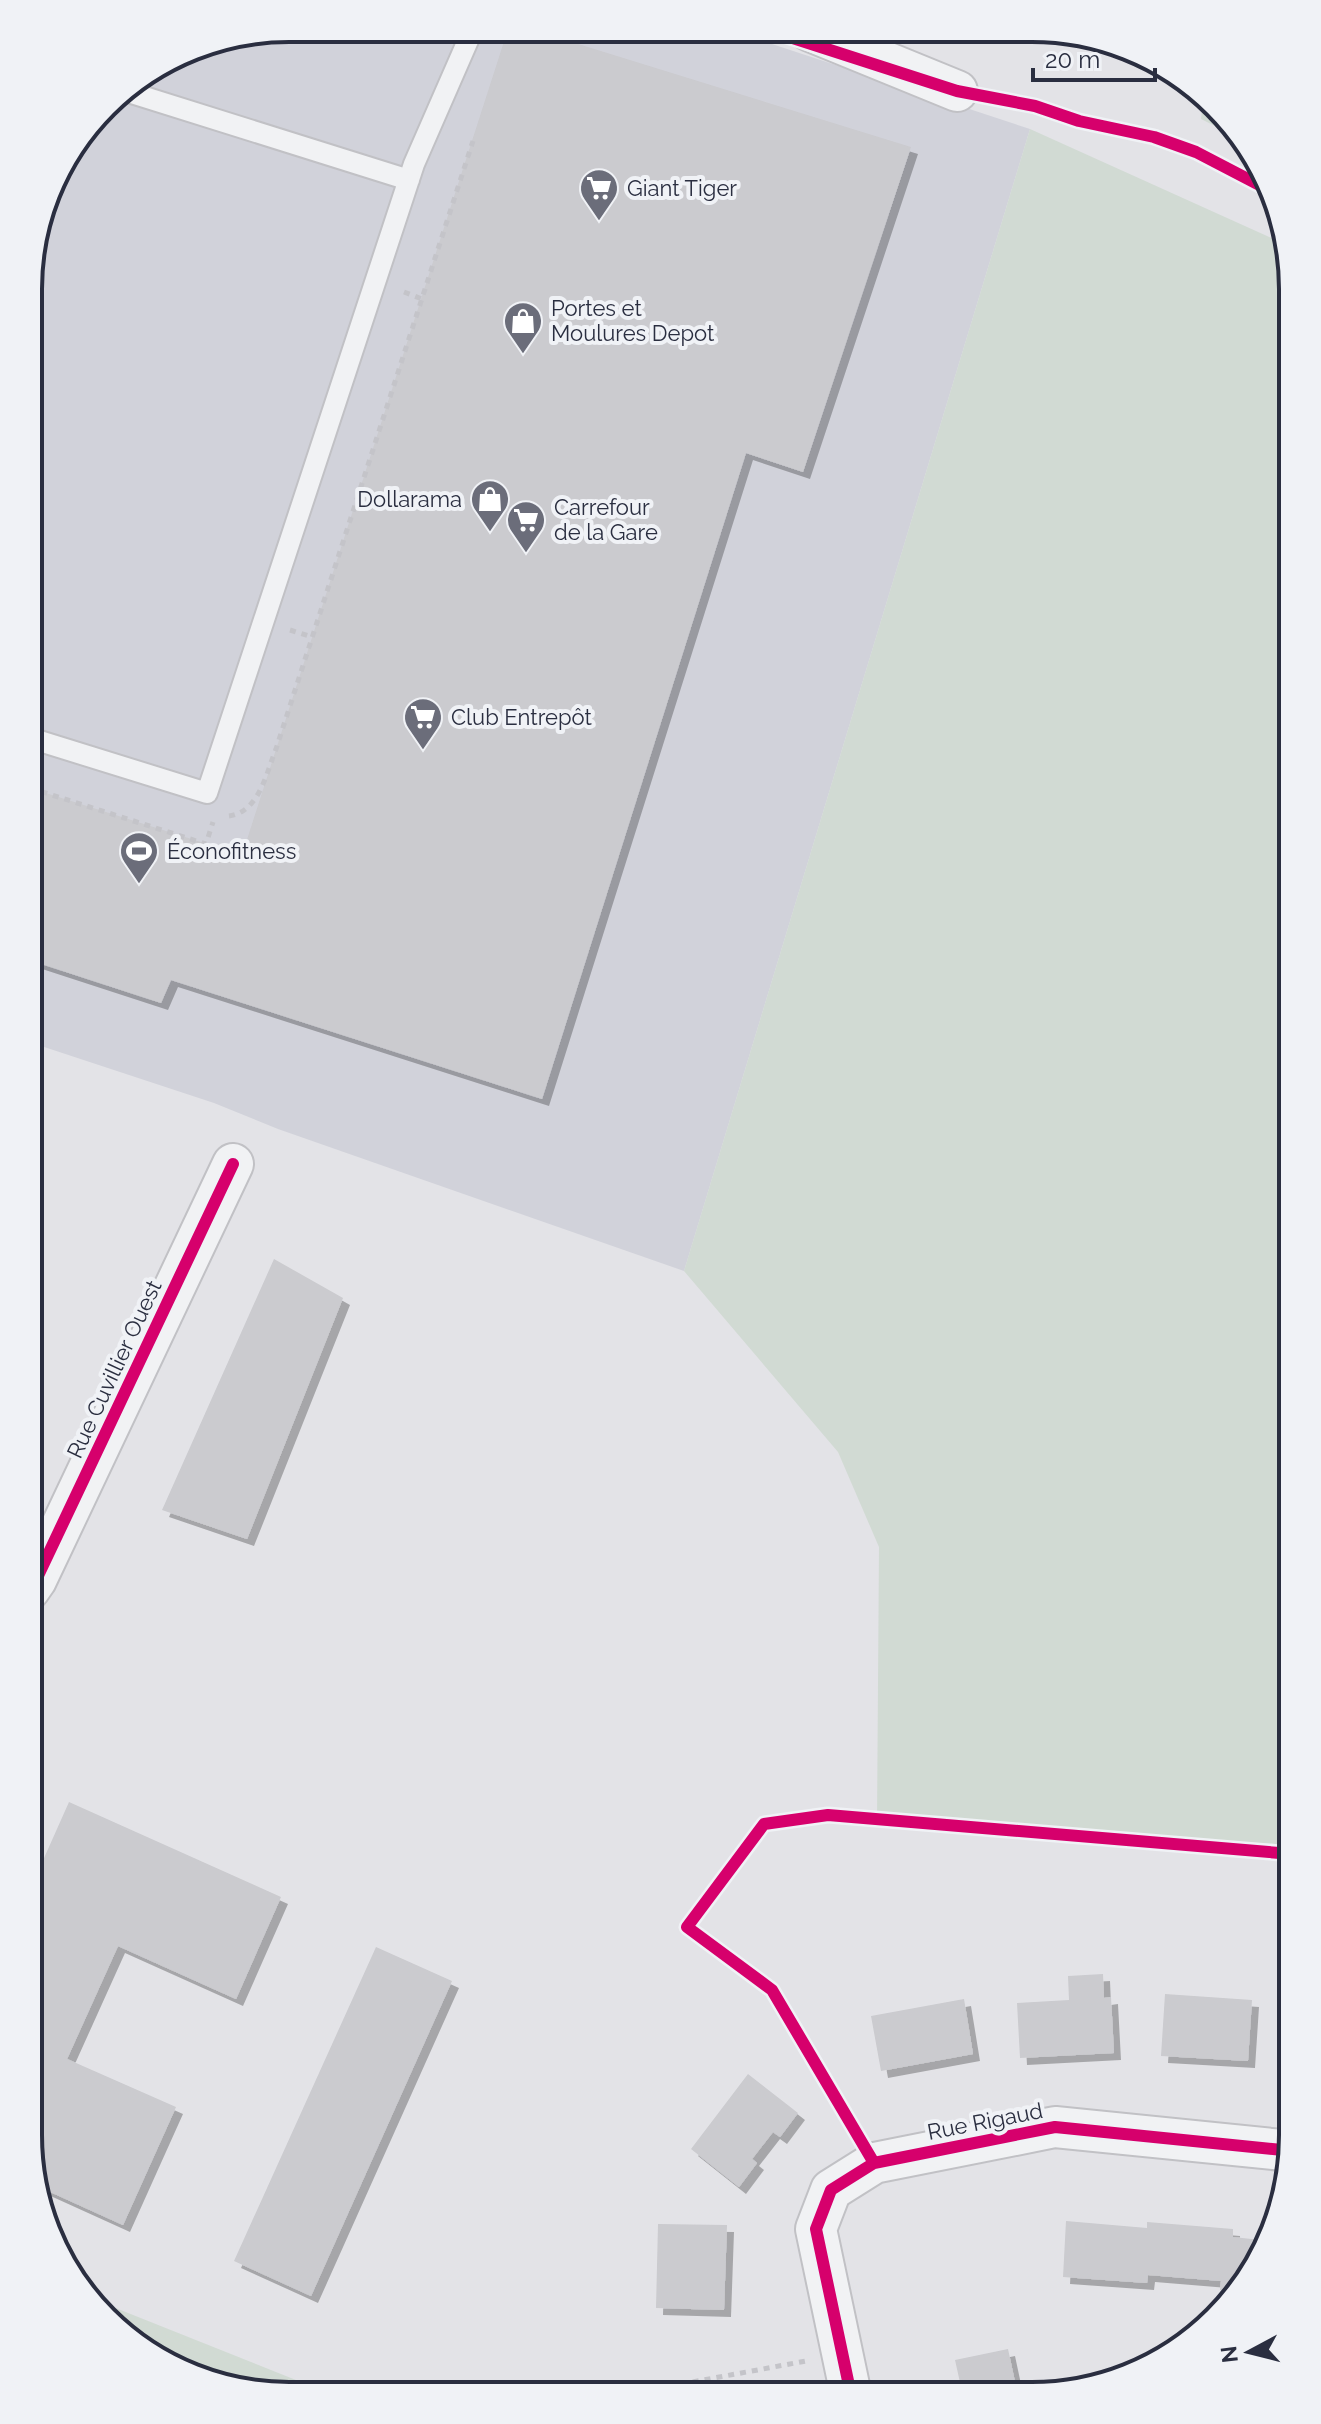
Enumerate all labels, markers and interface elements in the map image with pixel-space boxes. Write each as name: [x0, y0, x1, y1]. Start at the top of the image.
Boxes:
scale bar: [1033, 32, 1155, 82]
text: 20 m: [1045, 45, 1100, 74]
supermarket icon: Giant Tiger: [578, 167, 620, 222]
place label: Giant Tiger: [627, 175, 737, 201]
place label: Portes et Moulures Depot: [551, 295, 715, 346]
shop icon: Portes et Moulures Depot: [502, 300, 544, 355]
shop icon: Dollarama: [469, 478, 511, 533]
place label: Dollarama: [357, 486, 462, 512]
place label: Carrefour de la Gare: [554, 494, 658, 545]
supermarket icon: Carrefour de la Gare: [505, 499, 547, 554]
supermarket icon: Club Entrepôt: [402, 696, 444, 751]
place label: Club Entrepôt: [451, 704, 592, 730]
sports icon: Éconofitness: [118, 830, 160, 885]
place label: Éconofitness: [167, 838, 296, 864]
street label: Rue Cuvillier Ouest: [61, 1275, 167, 1462]
street label: Rue Rigaud: [925, 2097, 1045, 2145]
north arrow: [1209, 2312, 1289, 2392]
text: N: [1215, 2345, 1243, 2364]

